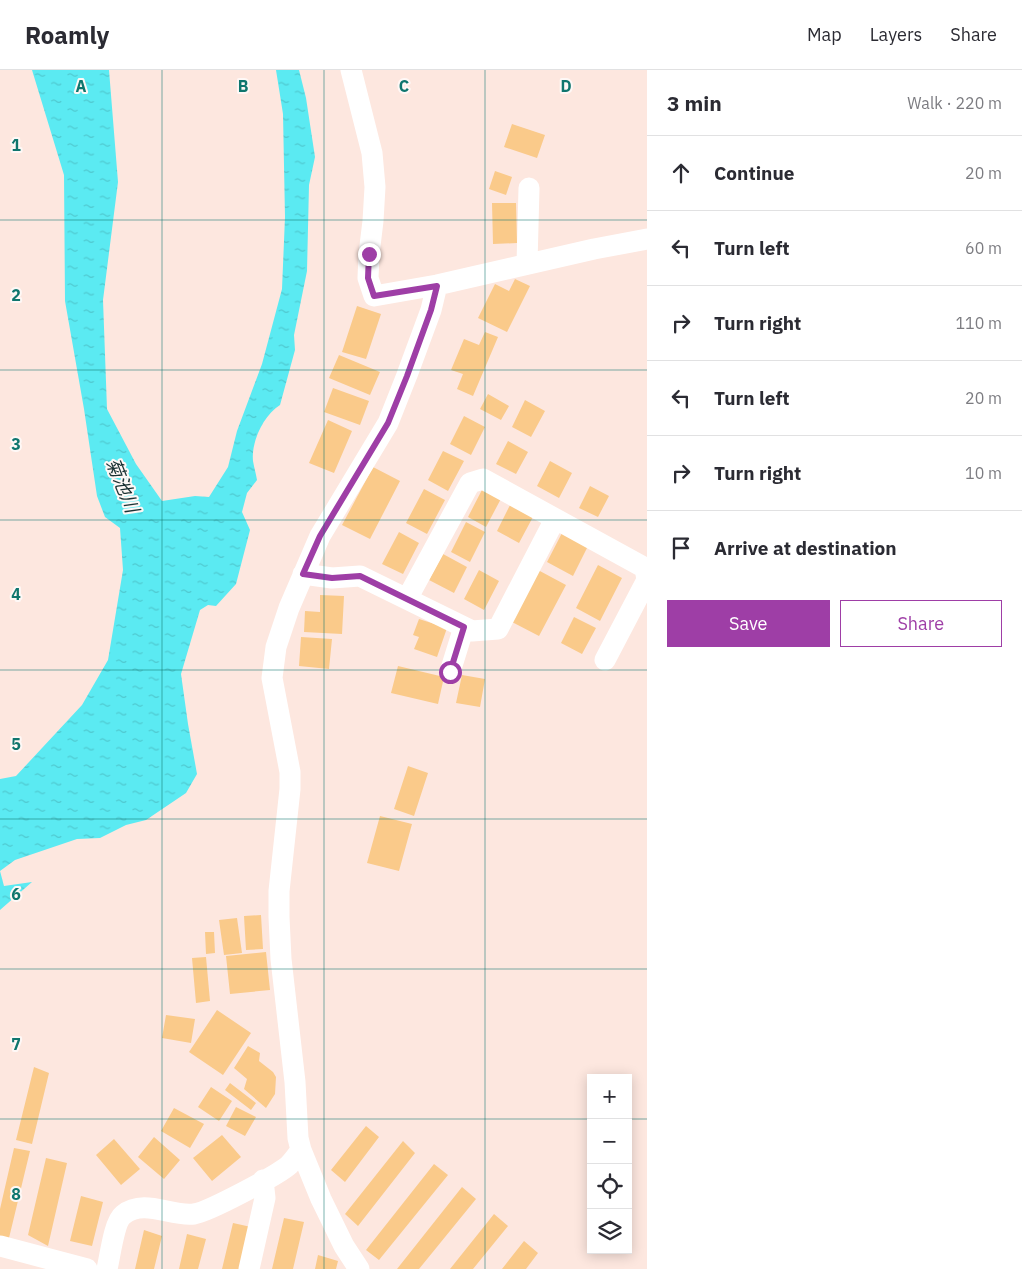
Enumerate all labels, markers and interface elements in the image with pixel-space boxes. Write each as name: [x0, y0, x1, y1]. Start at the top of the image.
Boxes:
text: Roamly: [25, 19, 109, 51]
text: Map: [807, 23, 842, 46]
text: Layers: [870, 23, 922, 46]
text: Share: [950, 23, 997, 46]
text: A: [76, 76, 87, 96]
text: B: [238, 76, 249, 96]
text: C: [399, 76, 409, 96]
text: D: [560, 76, 572, 96]
text: 3 min: [667, 89, 722, 117]
text: Walk · 220 m: [907, 93, 1002, 113]
text: 1: [11, 135, 21, 155]
icon: ahead: [667, 159, 695, 187]
text: Continue: [714, 161, 794, 185]
text: 20 m: [965, 163, 1002, 183]
icon: left: [667, 234, 695, 262]
text: Turn left: [714, 236, 790, 260]
text: 60 m: [965, 238, 1002, 258]
route end: [358, 243, 381, 266]
text: 2: [11, 285, 21, 305]
icon: right: [667, 309, 695, 337]
text: Turn right: [714, 311, 801, 335]
text: 110 m: [955, 313, 1002, 333]
icon: left: [667, 384, 695, 412]
text: Turn left: [714, 386, 790, 410]
text: 20 m: [965, 388, 1002, 408]
text: 3: [11, 434, 21, 454]
water label: 菊池川: [101, 454, 146, 518]
icon: right: [667, 459, 695, 487]
text: Turn right: [714, 461, 801, 485]
text: 10 m: [965, 463, 1002, 483]
icon: arrive: [667, 534, 695, 562]
text: Arrive at destination: [714, 536, 897, 560]
text: 4: [11, 584, 21, 604]
button: Save: [667, 600, 830, 647]
button: Share: [840, 600, 1002, 647]
route start: [439, 661, 462, 684]
text: 5: [11, 734, 21, 754]
text: 6: [11, 884, 21, 904]
text: 7: [11, 1034, 21, 1054]
map controls: [587, 1074, 632, 1254]
button: +: [587, 1074, 632, 1119]
button: −: [587, 1119, 632, 1164]
button: locate: [587, 1164, 632, 1209]
text: 8: [11, 1184, 21, 1204]
button: layers: [587, 1209, 632, 1254]

